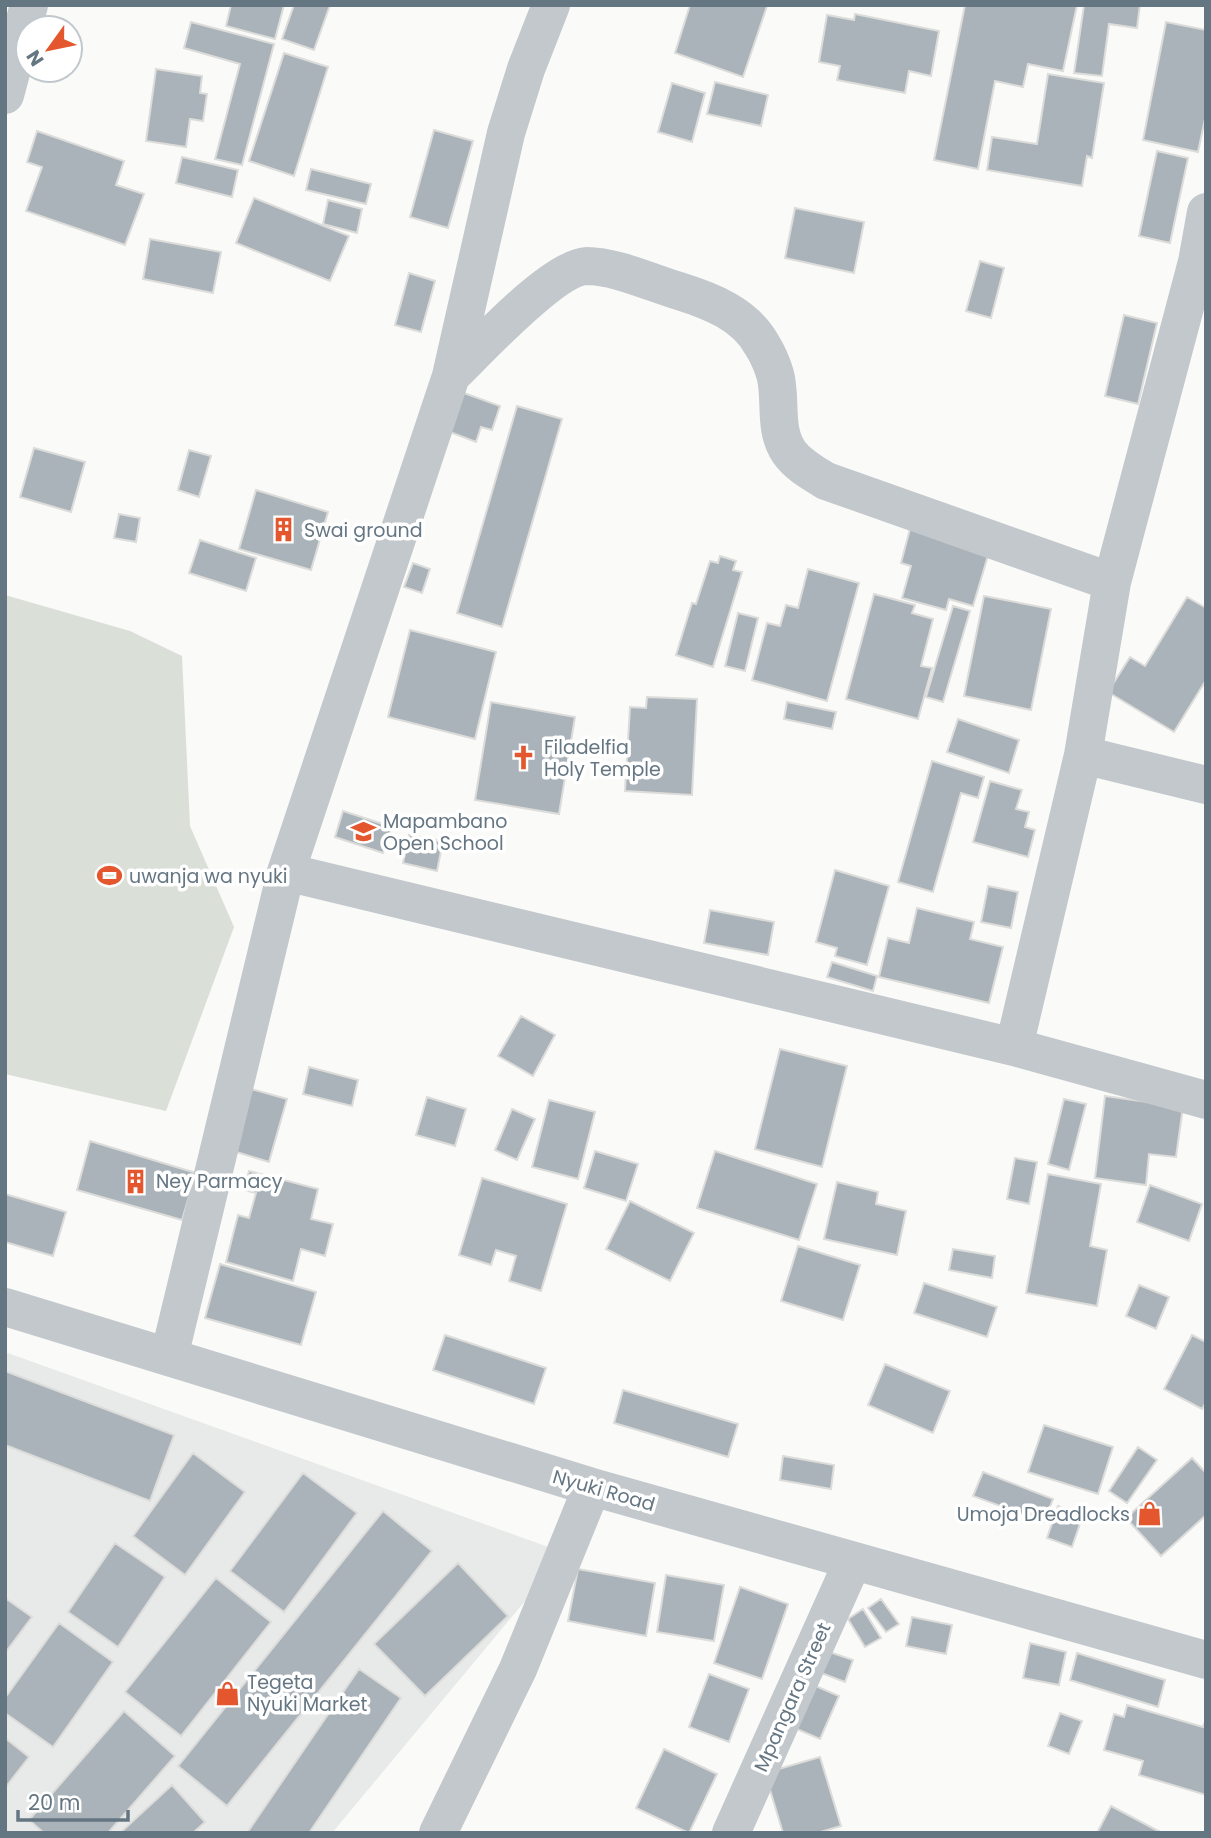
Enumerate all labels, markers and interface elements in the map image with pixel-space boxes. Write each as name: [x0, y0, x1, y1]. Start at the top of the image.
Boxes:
north arrow: [14, 14, 84, 84]
text: N: [20, 45, 50, 71]
building icon: Swai ground: [270, 516, 298, 544]
place label: Swai ground: [304, 517, 423, 544]
place label: Filadelfia Holy Temple: [544, 734, 661, 783]
church icon: Filadelfia Holy Temple: [510, 744, 538, 772]
place label: Mapambano Open School: [383, 808, 507, 857]
school or university icon: Mapambano Open School: [349, 818, 377, 846]
sports icon: uwanja wa nyuki: [95, 862, 123, 890]
place label: uwanja wa nyuki: [129, 863, 287, 890]
building icon: Ney Parmacy: [122, 1167, 150, 1195]
place label: Ney Parmacy: [156, 1168, 283, 1195]
street label: Nyuki Road: [550, 1463, 658, 1518]
shop icon: Umoja Dreadlocks: [1136, 1500, 1164, 1528]
place label: Umoja Dreadlocks: [957, 1501, 1130, 1528]
street label: Mpangara Street: [747, 1618, 837, 1776]
place label: Tegeta Nyuki Market: [247, 1669, 368, 1718]
shop icon: Tegeta Nyuki Market: [213, 1679, 241, 1707]
scale bar: [18, 1778, 128, 1822]
text: 20 m: [28, 1788, 81, 1817]

